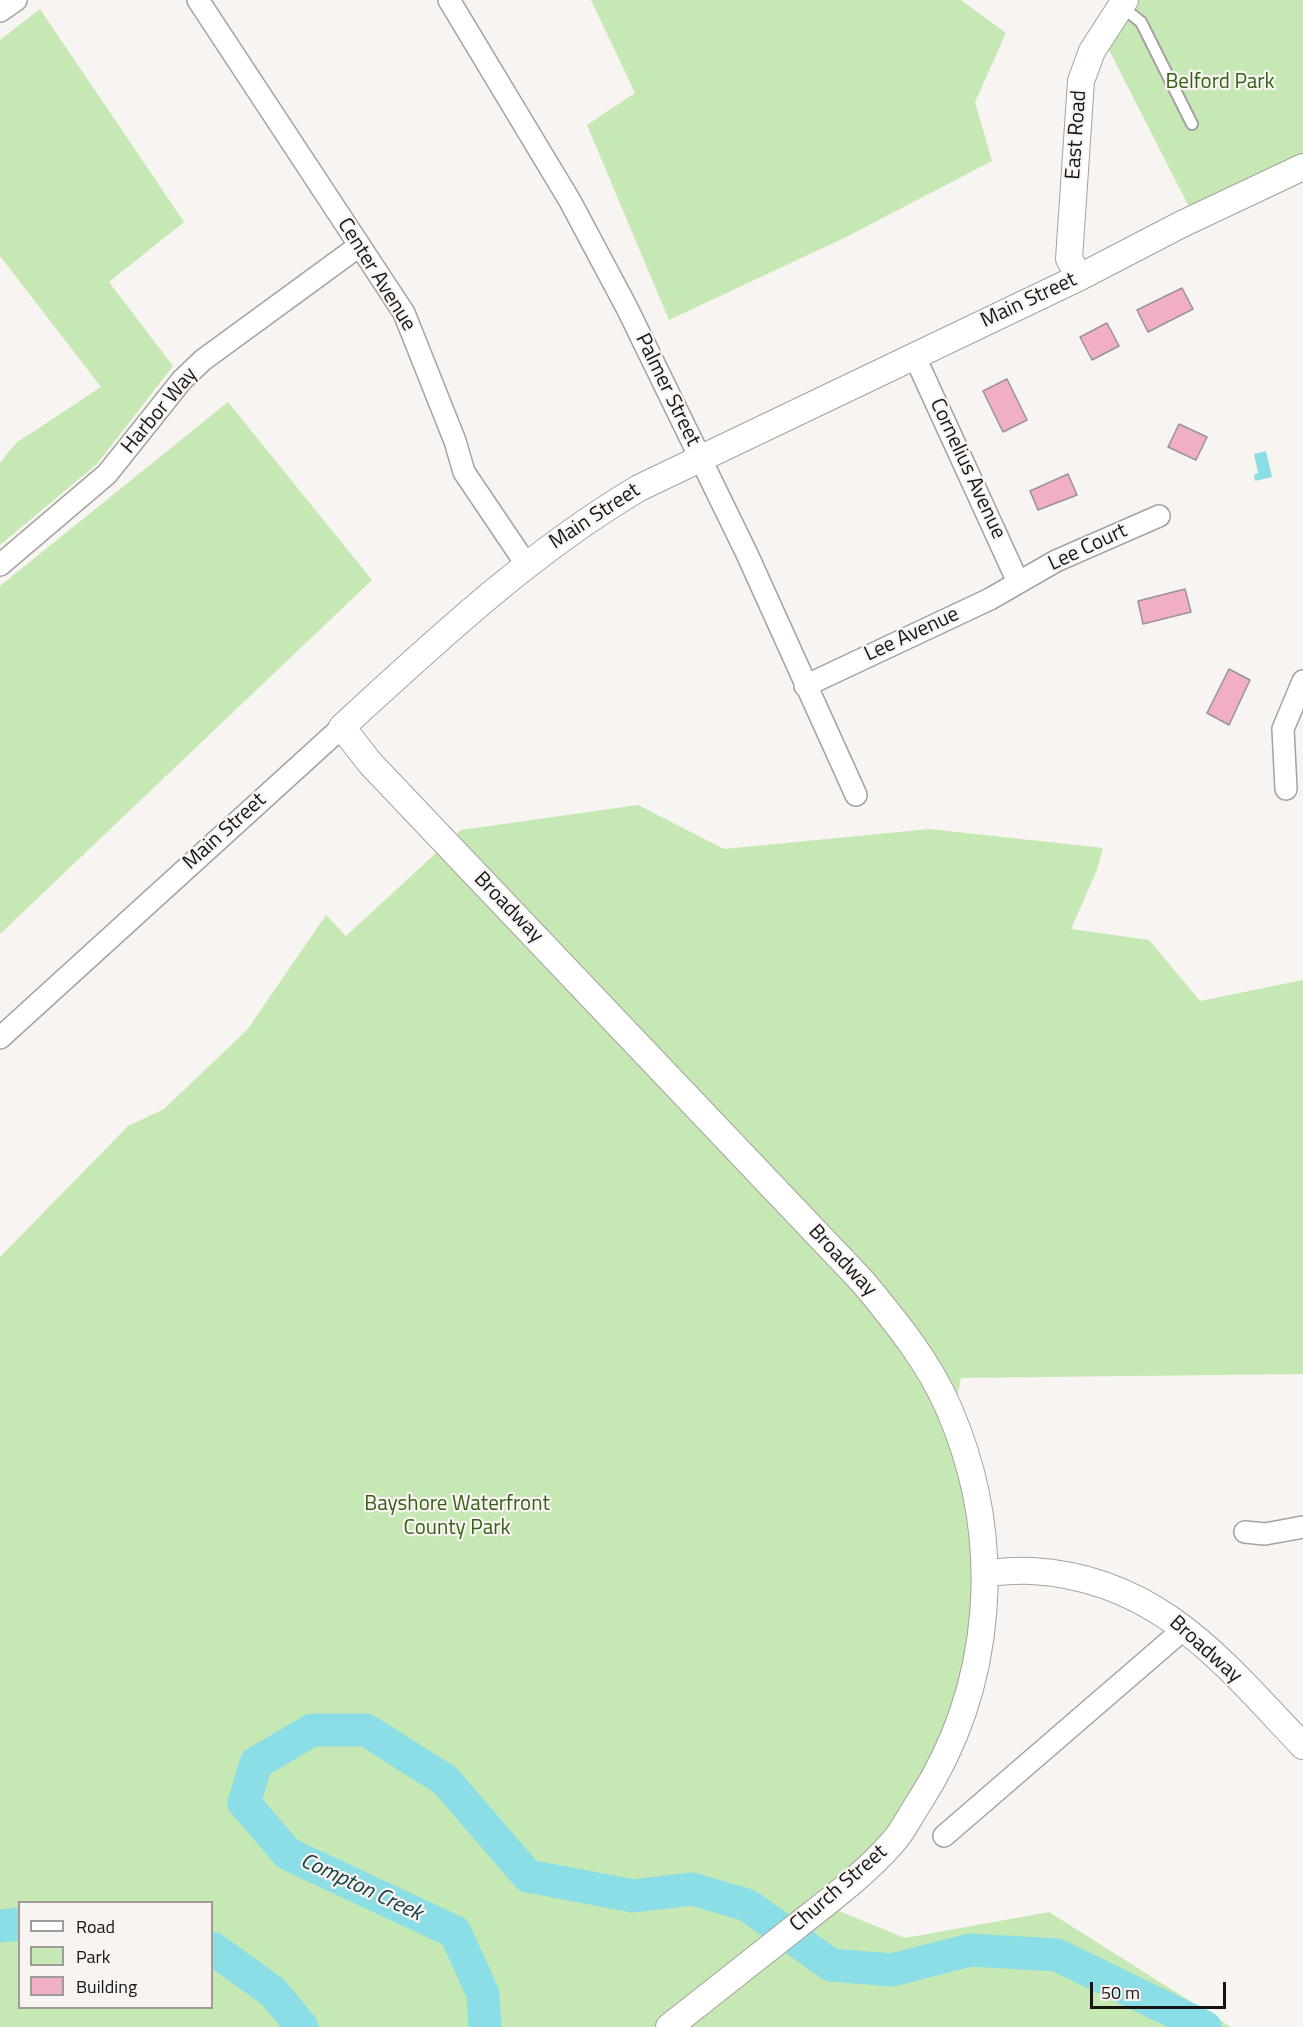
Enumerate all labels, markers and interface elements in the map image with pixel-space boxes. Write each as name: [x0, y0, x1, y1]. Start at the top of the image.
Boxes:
park label: Belford Park: [1165, 70, 1275, 96]
street label: East Road: [1061, 90, 1093, 180]
street label: Center Avenue: [331, 214, 421, 336]
street label: Main Street: [977, 268, 1081, 334]
street label: Palmer Street: [629, 330, 705, 450]
street label: Harbor Way: [117, 363, 203, 459]
street label: Cornelius Avenue: [923, 395, 1011, 543]
street label: Main Street: [545, 478, 645, 556]
street label: Lee Court: [1045, 519, 1131, 577]
street label: Lee Avenue: [861, 602, 963, 668]
street label: Main Street: [178, 788, 272, 876]
street label: Broadway: [468, 867, 548, 949]
street label: Broadway: [802, 1220, 882, 1302]
park label: Bayshore Waterfront County Park: [364, 1492, 550, 1542]
street label: Broadway: [1163, 1611, 1247, 1689]
street label: Church Street: [785, 1840, 893, 1938]
water label: Compton Creek: [296, 1848, 426, 1928]
legend: [18, 1901, 213, 2009]
text: Road: [76, 1913, 115, 1940]
text: Park: [76, 1943, 110, 1970]
scale bar: [1093, 1970, 1230, 2008]
text: Building: [76, 1973, 137, 2000]
text: 50 m: [1101, 1979, 1140, 2006]

